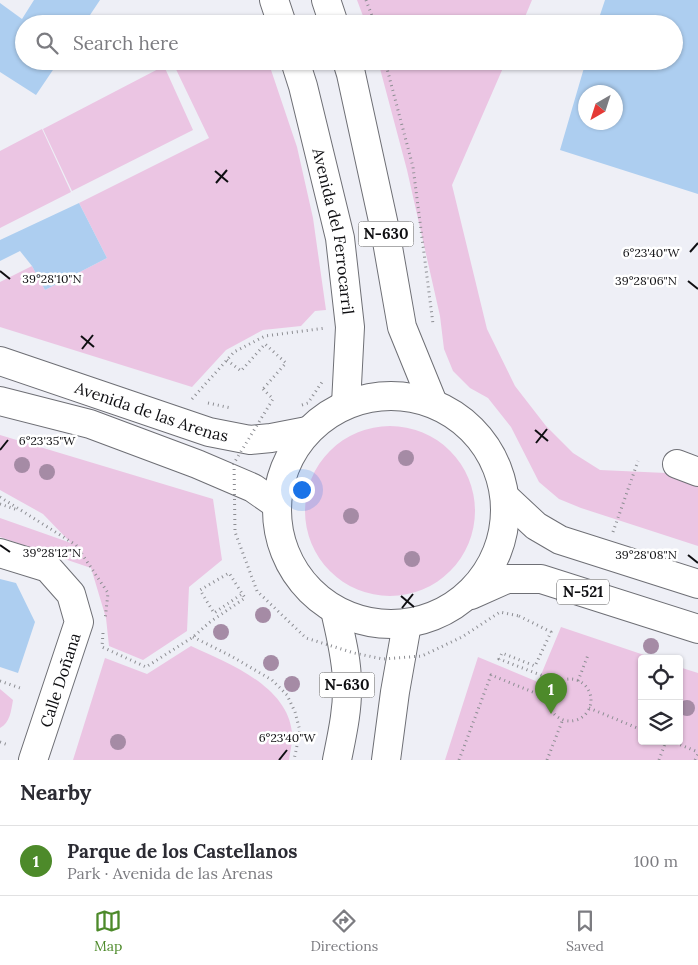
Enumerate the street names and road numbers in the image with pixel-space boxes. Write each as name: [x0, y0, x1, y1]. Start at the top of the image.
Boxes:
street label: Avenida del Ferrocarril: [308, 145, 359, 316]
road number: N-630: [358, 222, 414, 246]
street label: Avenida de las Arenas: [71, 377, 230, 446]
road number: N-521: [557, 580, 609, 604]
street label: Calle Doñana: [35, 630, 85, 730]
road number: N-630: [320, 672, 374, 698]

